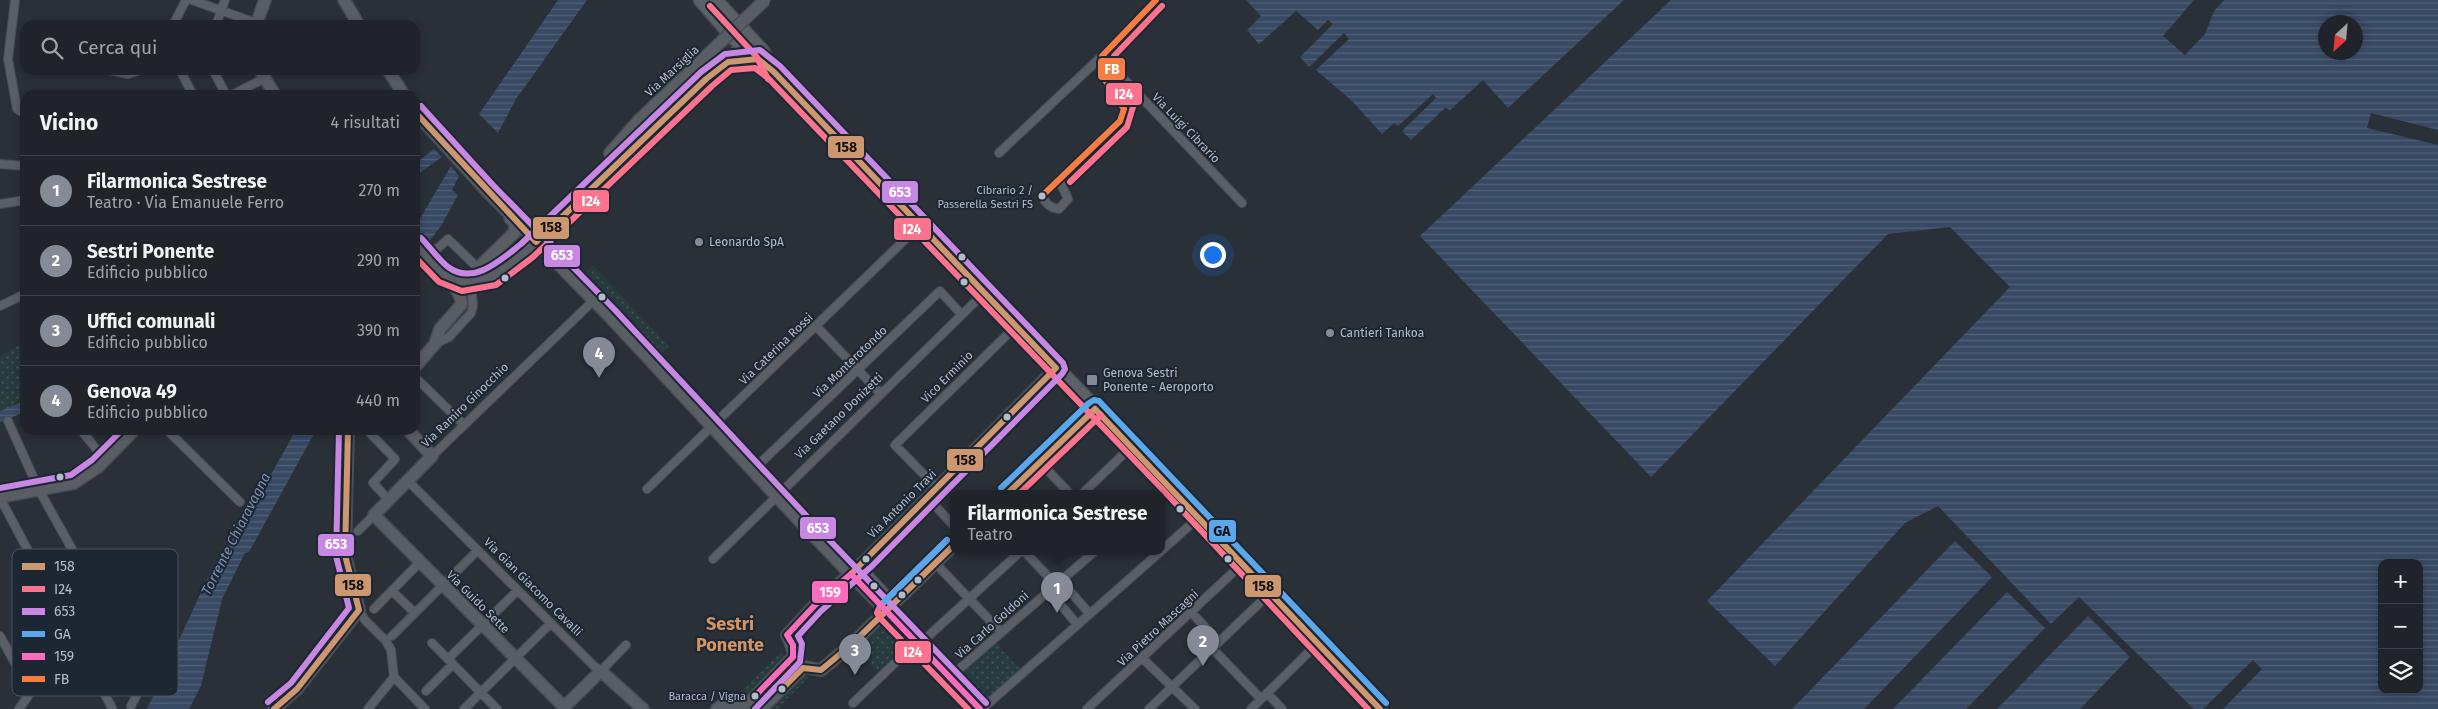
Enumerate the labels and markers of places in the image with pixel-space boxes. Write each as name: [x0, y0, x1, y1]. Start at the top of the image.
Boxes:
place label: Cibrario 2 / Passerella Sestri FS: [937, 184, 1033, 211]
marker: Cibrario 2 / Passerella Sestri FS: [1037, 191, 1047, 201]
place label: Leonardo SpA: [709, 235, 784, 249]
marker: Leonardo SpA: [693, 236, 705, 248]
unlabelled marker: [957, 252, 967, 262]
unlabelled marker: [500, 273, 510, 283]
unlabelled marker: [959, 277, 969, 287]
unlabelled marker: [597, 292, 607, 302]
place label: Cantieri Tankoa: [1340, 326, 1424, 340]
marker: Cantieri Tankoa: [1324, 327, 1336, 339]
pin: 4: [583, 337, 615, 378]
place label: Genova Sestri Ponente - Aeroporto: [1103, 366, 1214, 394]
marker: Genova Sestri Ponente - Aeroporto: [1085, 373, 1099, 387]
unlabelled marker: [1002, 412, 1012, 422]
unlabelled marker: [55, 472, 65, 482]
unlabelled marker: [1175, 504, 1185, 514]
unlabelled marker: [861, 554, 871, 564]
unlabelled marker: [1223, 554, 1233, 564]
pin: 1: [1041, 572, 1073, 613]
unlabelled marker: [913, 575, 923, 585]
unlabelled marker: [869, 581, 879, 591]
unlabelled marker: [897, 590, 907, 600]
pin: 2: [1187, 625, 1219, 666]
pin: 3: [839, 634, 871, 675]
unlabelled marker: [777, 684, 787, 694]
place label: Baracca / Vigna: [668, 690, 746, 703]
marker: Baracca / Vigna: [750, 691, 760, 701]

